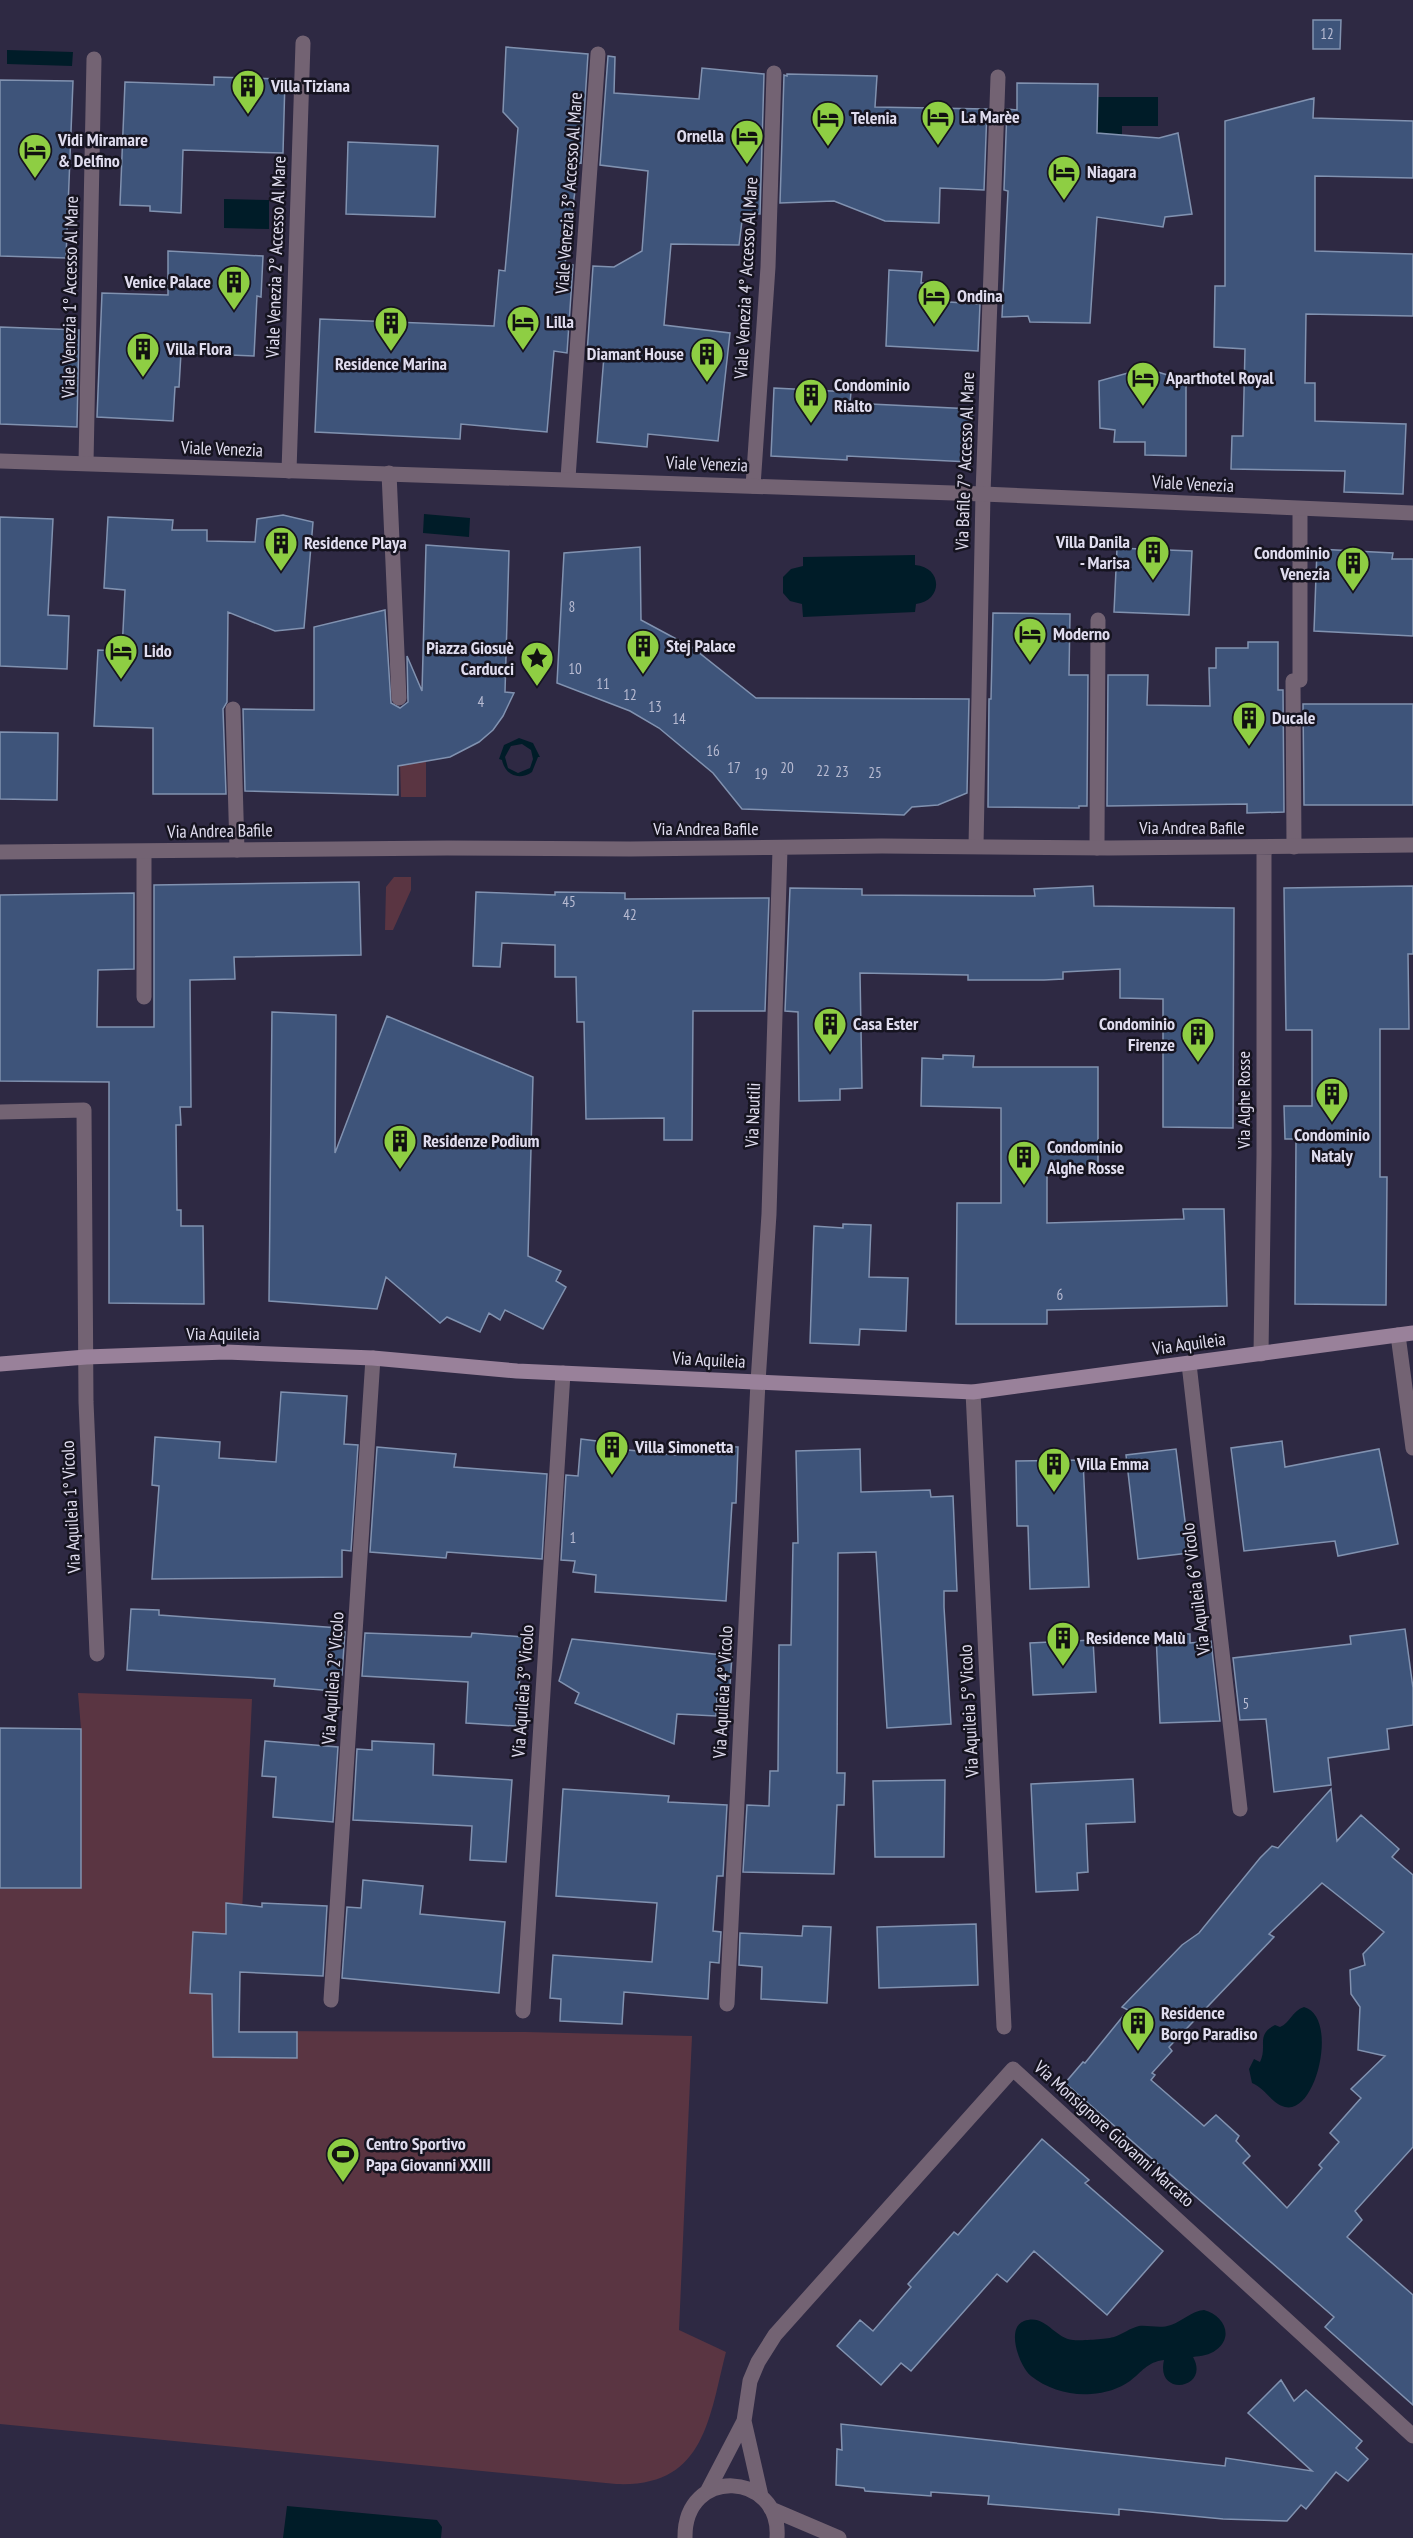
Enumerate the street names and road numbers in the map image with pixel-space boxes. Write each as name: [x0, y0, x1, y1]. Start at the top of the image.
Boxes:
street label: Viale Venezia 3° Accesso Al Mare: [550, 91, 587, 296]
street label: Viale Venezia 2° Accesso Al Mare: [260, 155, 291, 359]
street label: Viale Venezia 4° Accesso Al Mare: [729, 176, 762, 381]
street label: Viale Venezia 1° Accesso Al Mare: [56, 196, 83, 399]
street label: Via Bafile 7° Accesso Al Mare: [950, 371, 979, 552]
street label: Viale Venezia: [180, 436, 263, 461]
street label: Viale Venezia: [665, 451, 748, 476]
street label: Viale Venezia: [1150, 470, 1235, 497]
street label: Via Andrea Bafile: [1138, 816, 1245, 839]
street label: Via Andrea Bafile: [652, 817, 759, 840]
street label: Via Andrea Bafile: [166, 818, 273, 843]
street label: Via Alghe Rosse: [1232, 1051, 1255, 1150]
street label: Via Nautili: [740, 1082, 765, 1149]
street label: Via Aquileia: [185, 1322, 260, 1345]
street label: Via Aquileia: [1150, 1327, 1227, 1360]
street label: Via Aquileia: [671, 1346, 746, 1373]
street label: Via Aquileia 1° Vicolo: [56, 1440, 86, 1575]
street label: Via Aquileia 6° Vicolo: [1176, 1522, 1215, 1657]
street label: Via Aquileia 2° Vicolo: [316, 1611, 349, 1746]
street label: Via Aquileia 3° Vicolo: [506, 1624, 539, 1759]
street label: Via Aquileia 4° Vicolo: [707, 1625, 737, 1760]
street label: Via Aquileia 5° Vicolo: [954, 1644, 984, 1779]
street label: Via Monsignore Giovanni Marcato: [1029, 2055, 1199, 2212]

